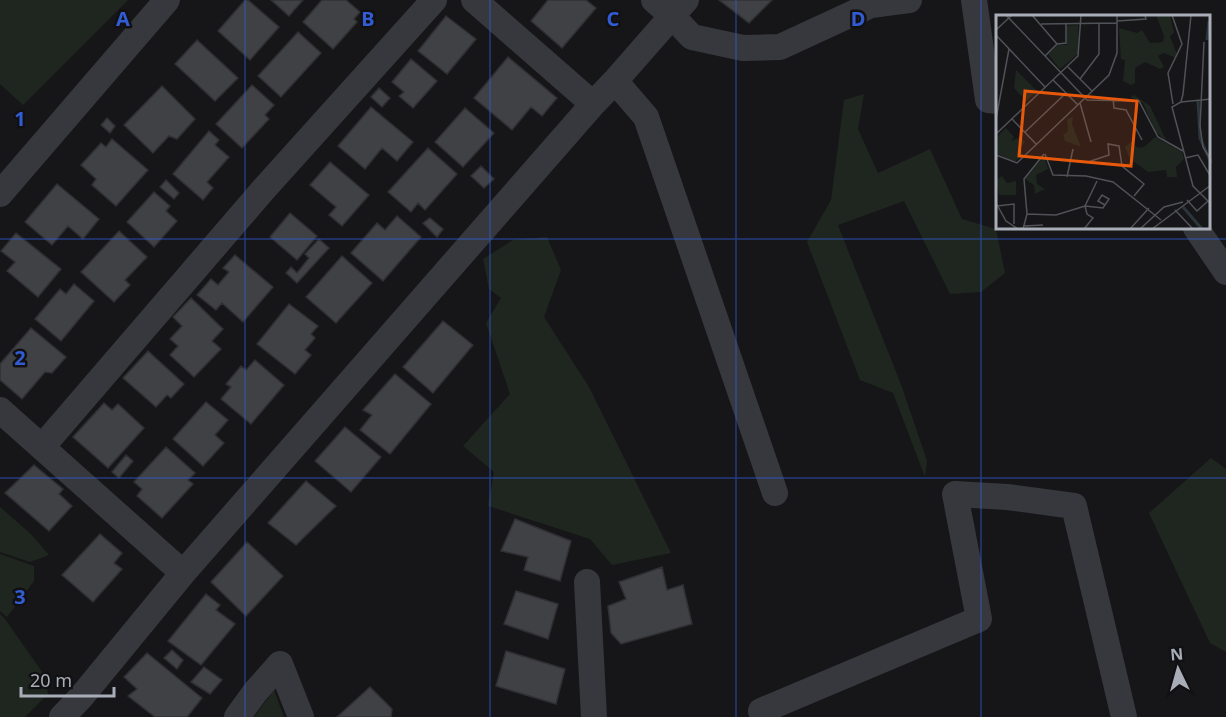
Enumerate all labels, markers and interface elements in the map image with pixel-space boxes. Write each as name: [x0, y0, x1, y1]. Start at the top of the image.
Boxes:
text: A: [116, 5, 130, 32]
text: B: [361, 5, 375, 32]
text: C: [607, 5, 620, 32]
text: D: [851, 5, 865, 32]
inset map: [996, 15, 1211, 230]
text: 1: [14, 105, 26, 132]
text: 2: [14, 344, 26, 371]
text: 3: [14, 583, 26, 610]
north arrow: [1148, 639, 1208, 699]
text: N: [1169, 643, 1184, 666]
scale bar: [21, 660, 114, 698]
text: 20 m: [30, 668, 72, 692]

